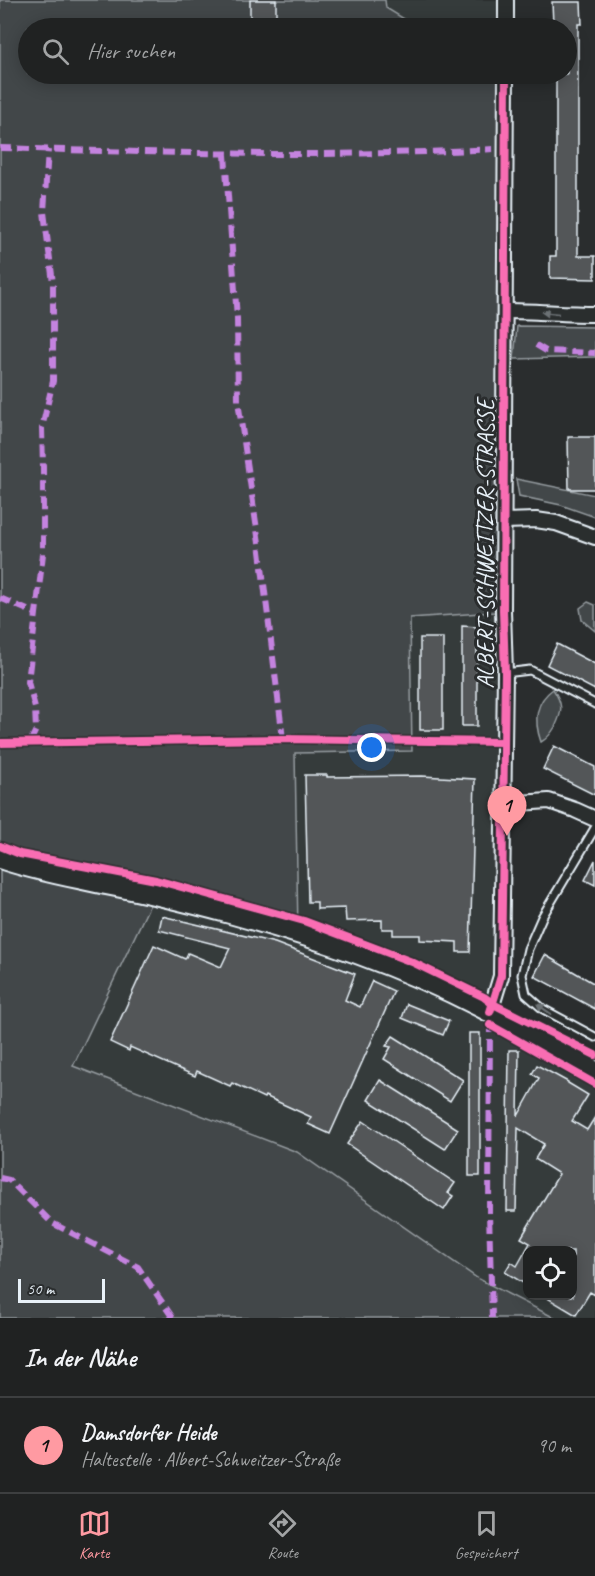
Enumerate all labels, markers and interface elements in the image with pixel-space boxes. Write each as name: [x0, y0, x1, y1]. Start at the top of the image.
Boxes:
search box: [18, 18, 577, 84]
icon: search: [39, 35, 72, 68]
text: Hier suchen: [87, 37, 175, 65]
one-way arrow: [540, 308, 559, 318]
street label: ALBERT-SCHWEITZER-STRASSE: [470, 396, 500, 689]
your location: [357, 733, 386, 762]
pin: 1: [488, 786, 526, 836]
one-way arrow: [537, 1003, 553, 1015]
map controls: [523, 1246, 577, 1300]
button: locate: [523, 1246, 577, 1300]
scale bar: [18, 1276, 105, 1304]
text: 50 m: [27, 1279, 54, 1299]
text: In der Nähe: [24, 1341, 136, 1374]
text: Damsdorfer Heide: [81, 1419, 216, 1447]
text: 1: [39, 1433, 48, 1458]
text: 90 m: [537, 1433, 571, 1458]
text: Haltestelle · Albert-Schweitzer-Straße: [81, 1447, 339, 1472]
tab: Karte: [78, 1507, 111, 1563]
tab: Route: [266, 1507, 299, 1563]
tab: Gespeichert: [455, 1507, 517, 1563]

